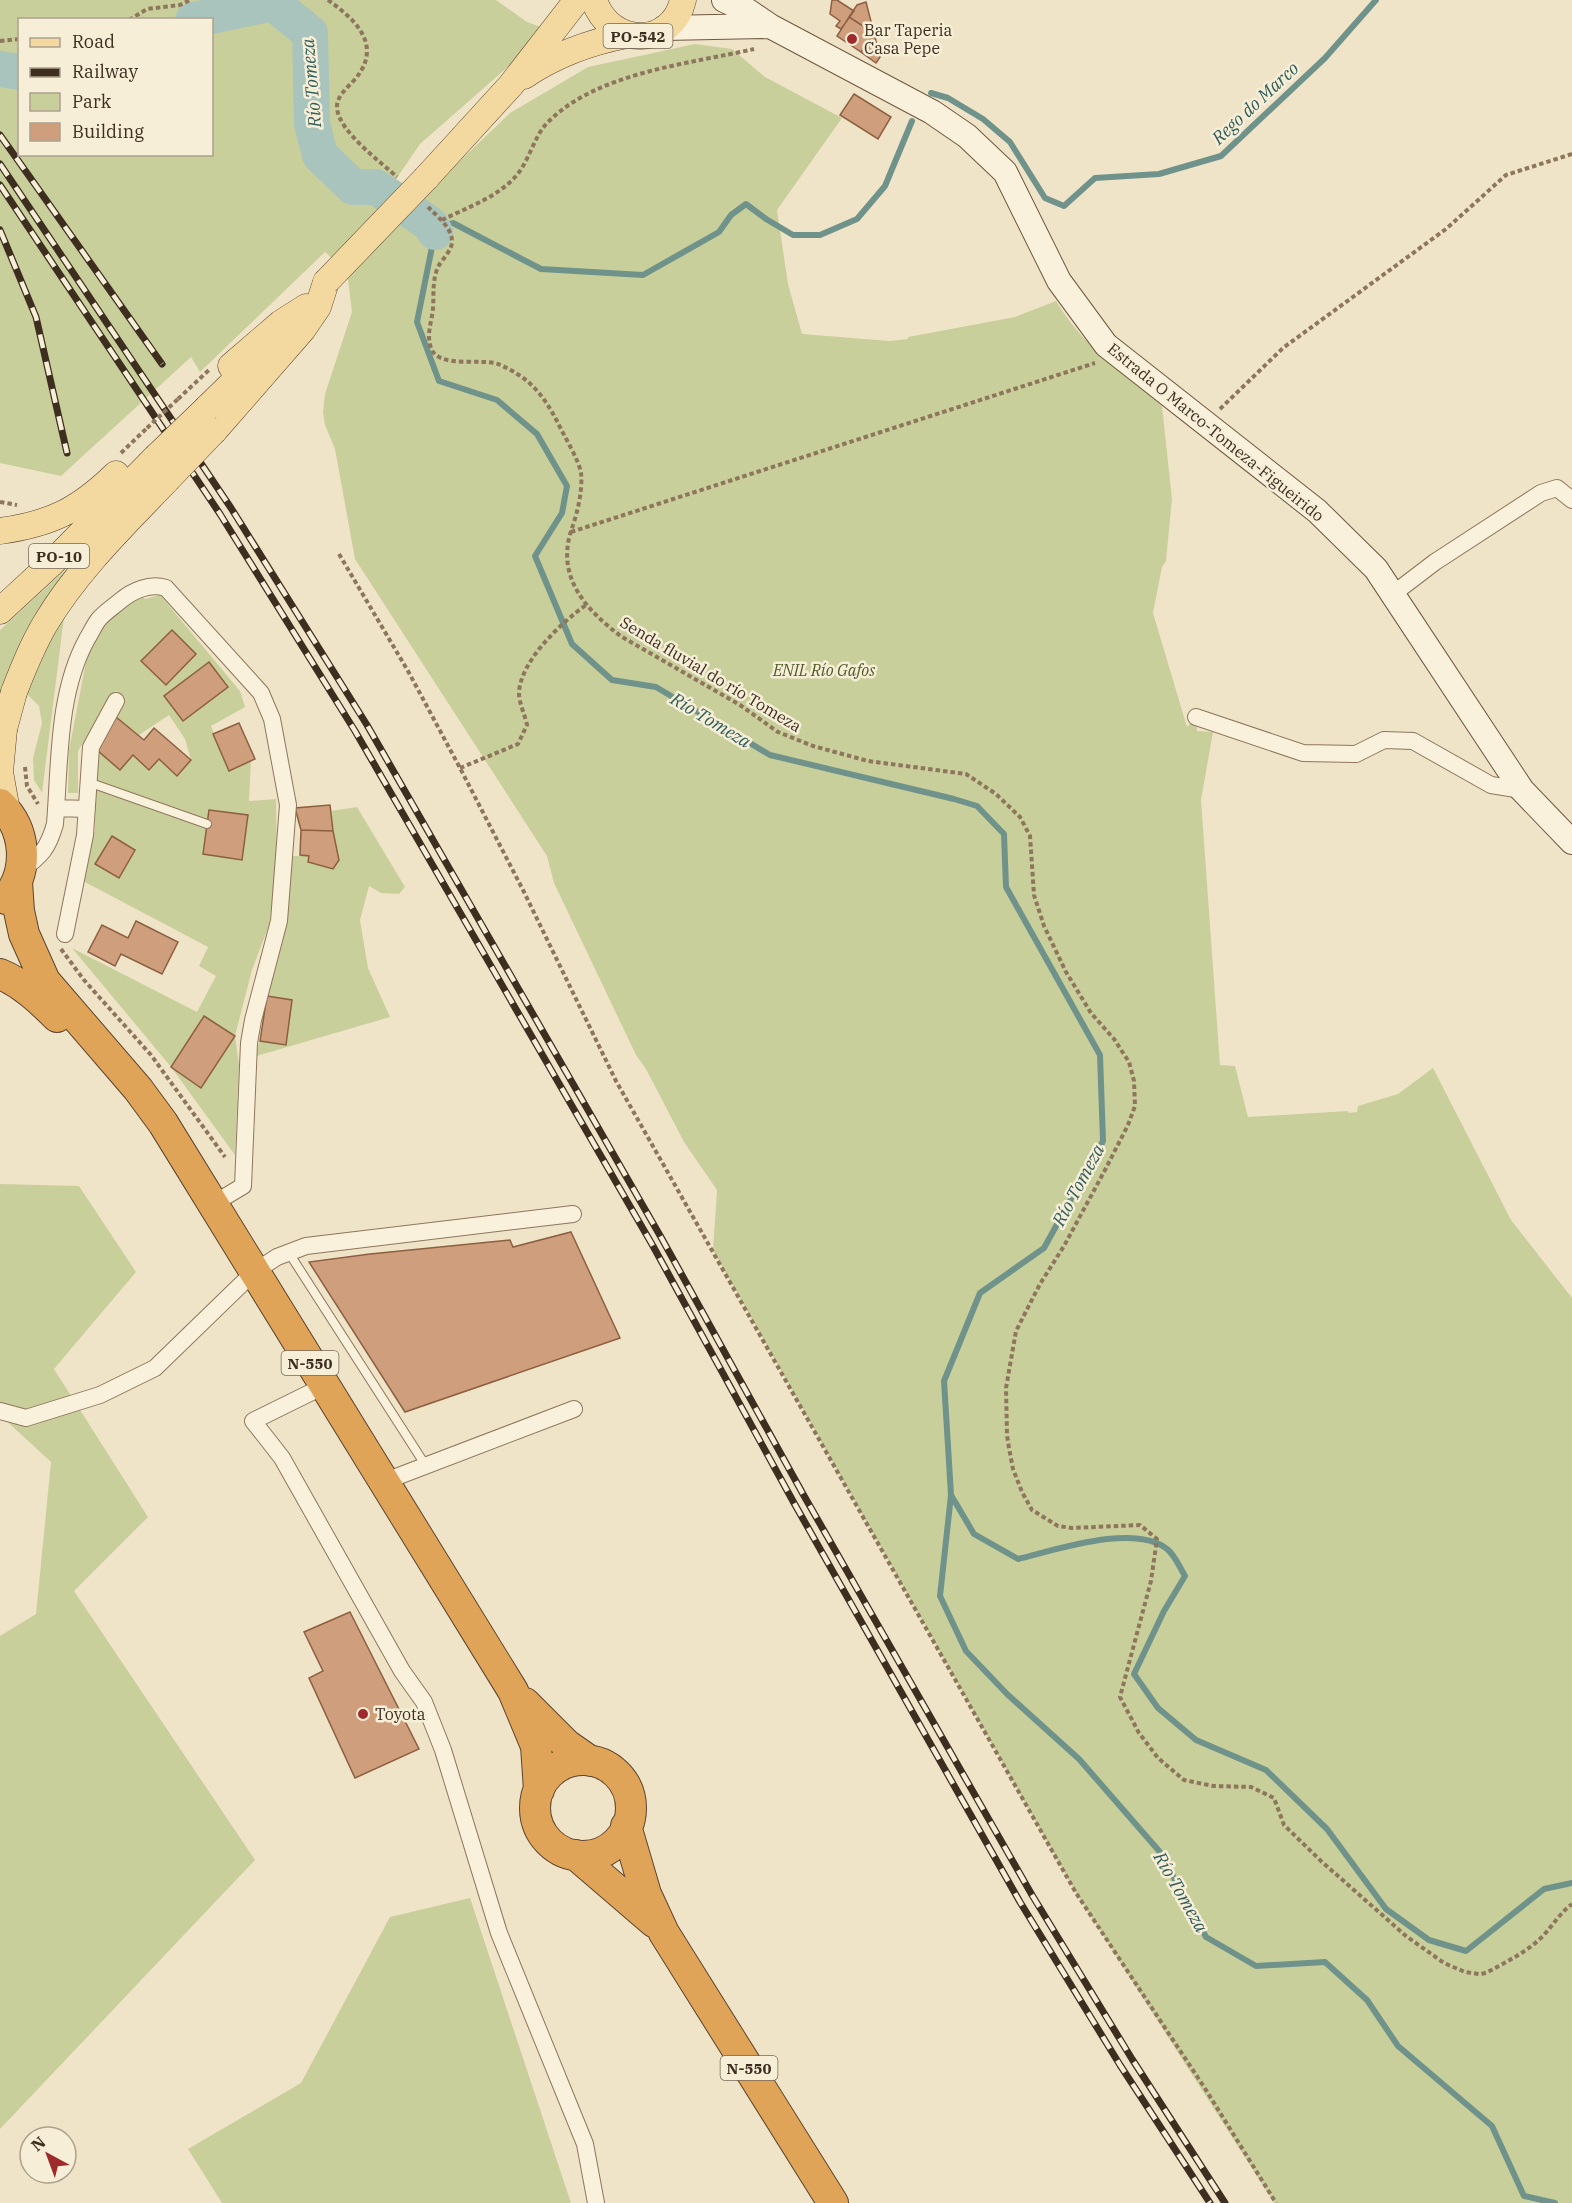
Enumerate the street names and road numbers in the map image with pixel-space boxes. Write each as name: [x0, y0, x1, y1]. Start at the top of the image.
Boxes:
road number: PO-542: [604, 24, 672, 48]
street label: Estrada O Marco-Tomeza-Figueirido: [1104, 338, 1328, 526]
road number: PO-10: [29, 544, 89, 568]
street label: Senda fluvial do río Tomeza: [617, 612, 805, 736]
road number: N-550: [282, 1351, 338, 1375]
road number: N-550: [720, 2056, 777, 2080]

